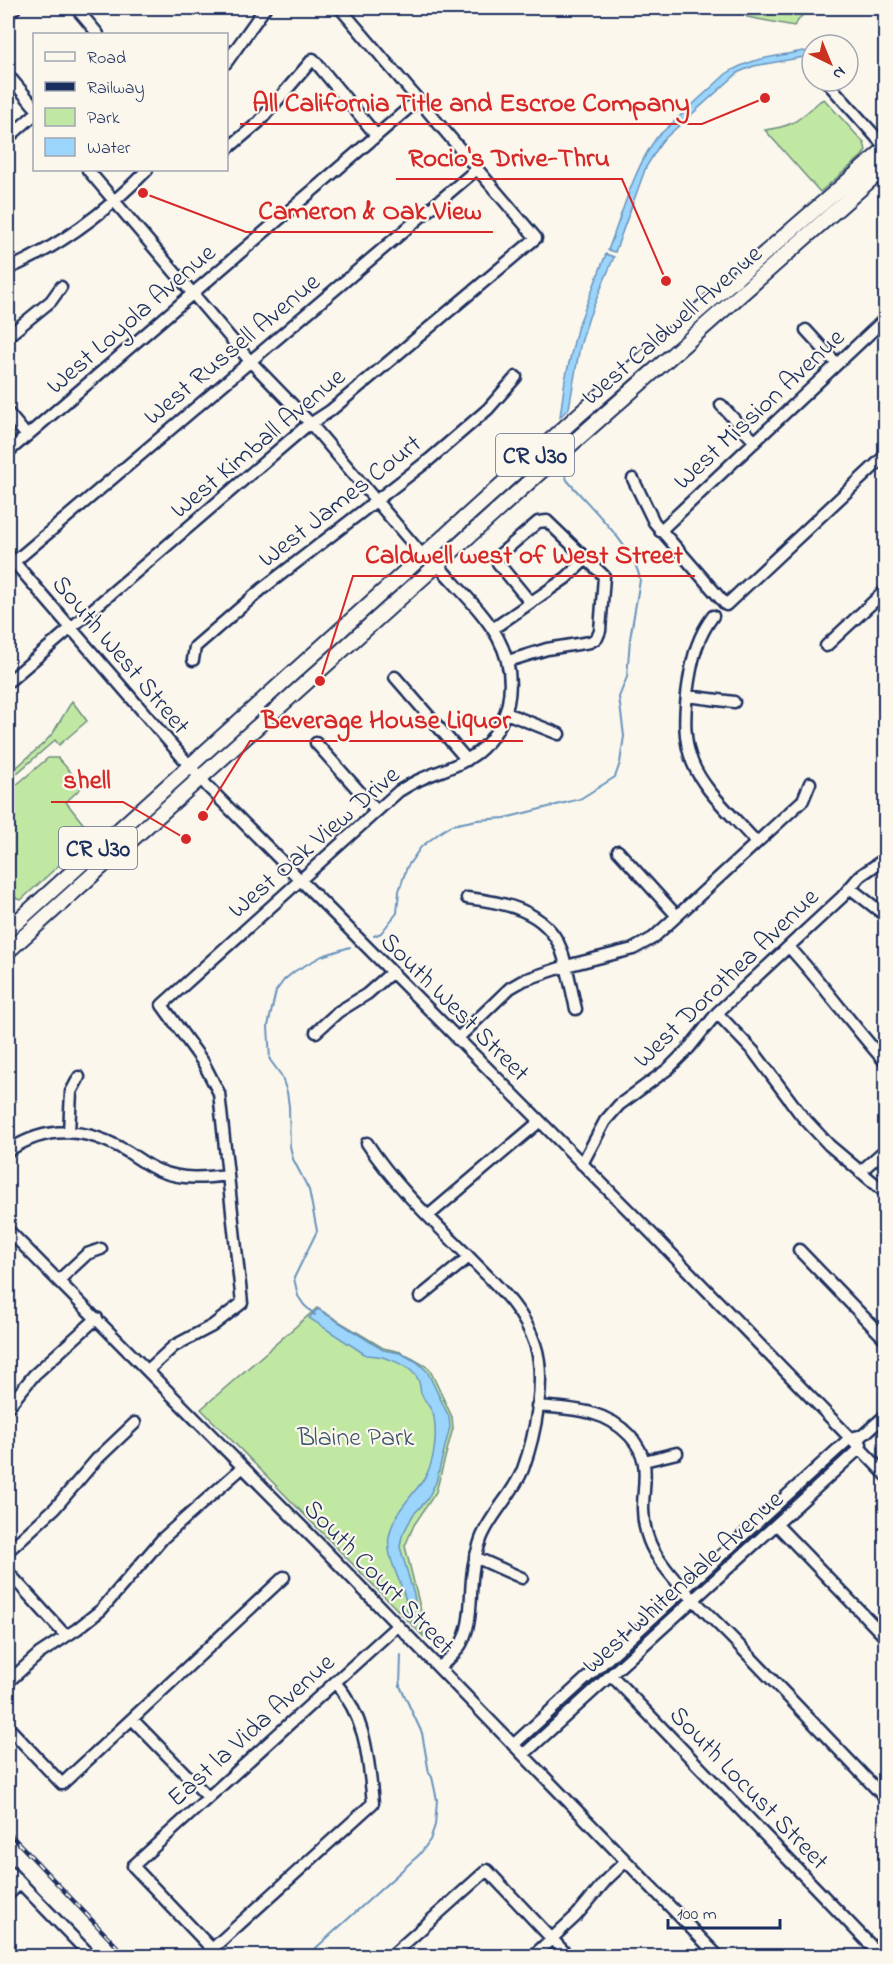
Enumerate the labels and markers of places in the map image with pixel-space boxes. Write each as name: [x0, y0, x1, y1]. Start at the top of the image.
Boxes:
callout: All California Title and Escroe Company: [240, 79, 702, 124]
callout: Rocio's Drive-Thru: [396, 134, 622, 179]
callout: Cameron & Oak View: [246, 187, 493, 232]
callout: Caldwell west of West Street: [353, 531, 695, 576]
callout: Beverage House Liquor: [250, 696, 523, 741]
callout: shell: [51, 757, 123, 802]

